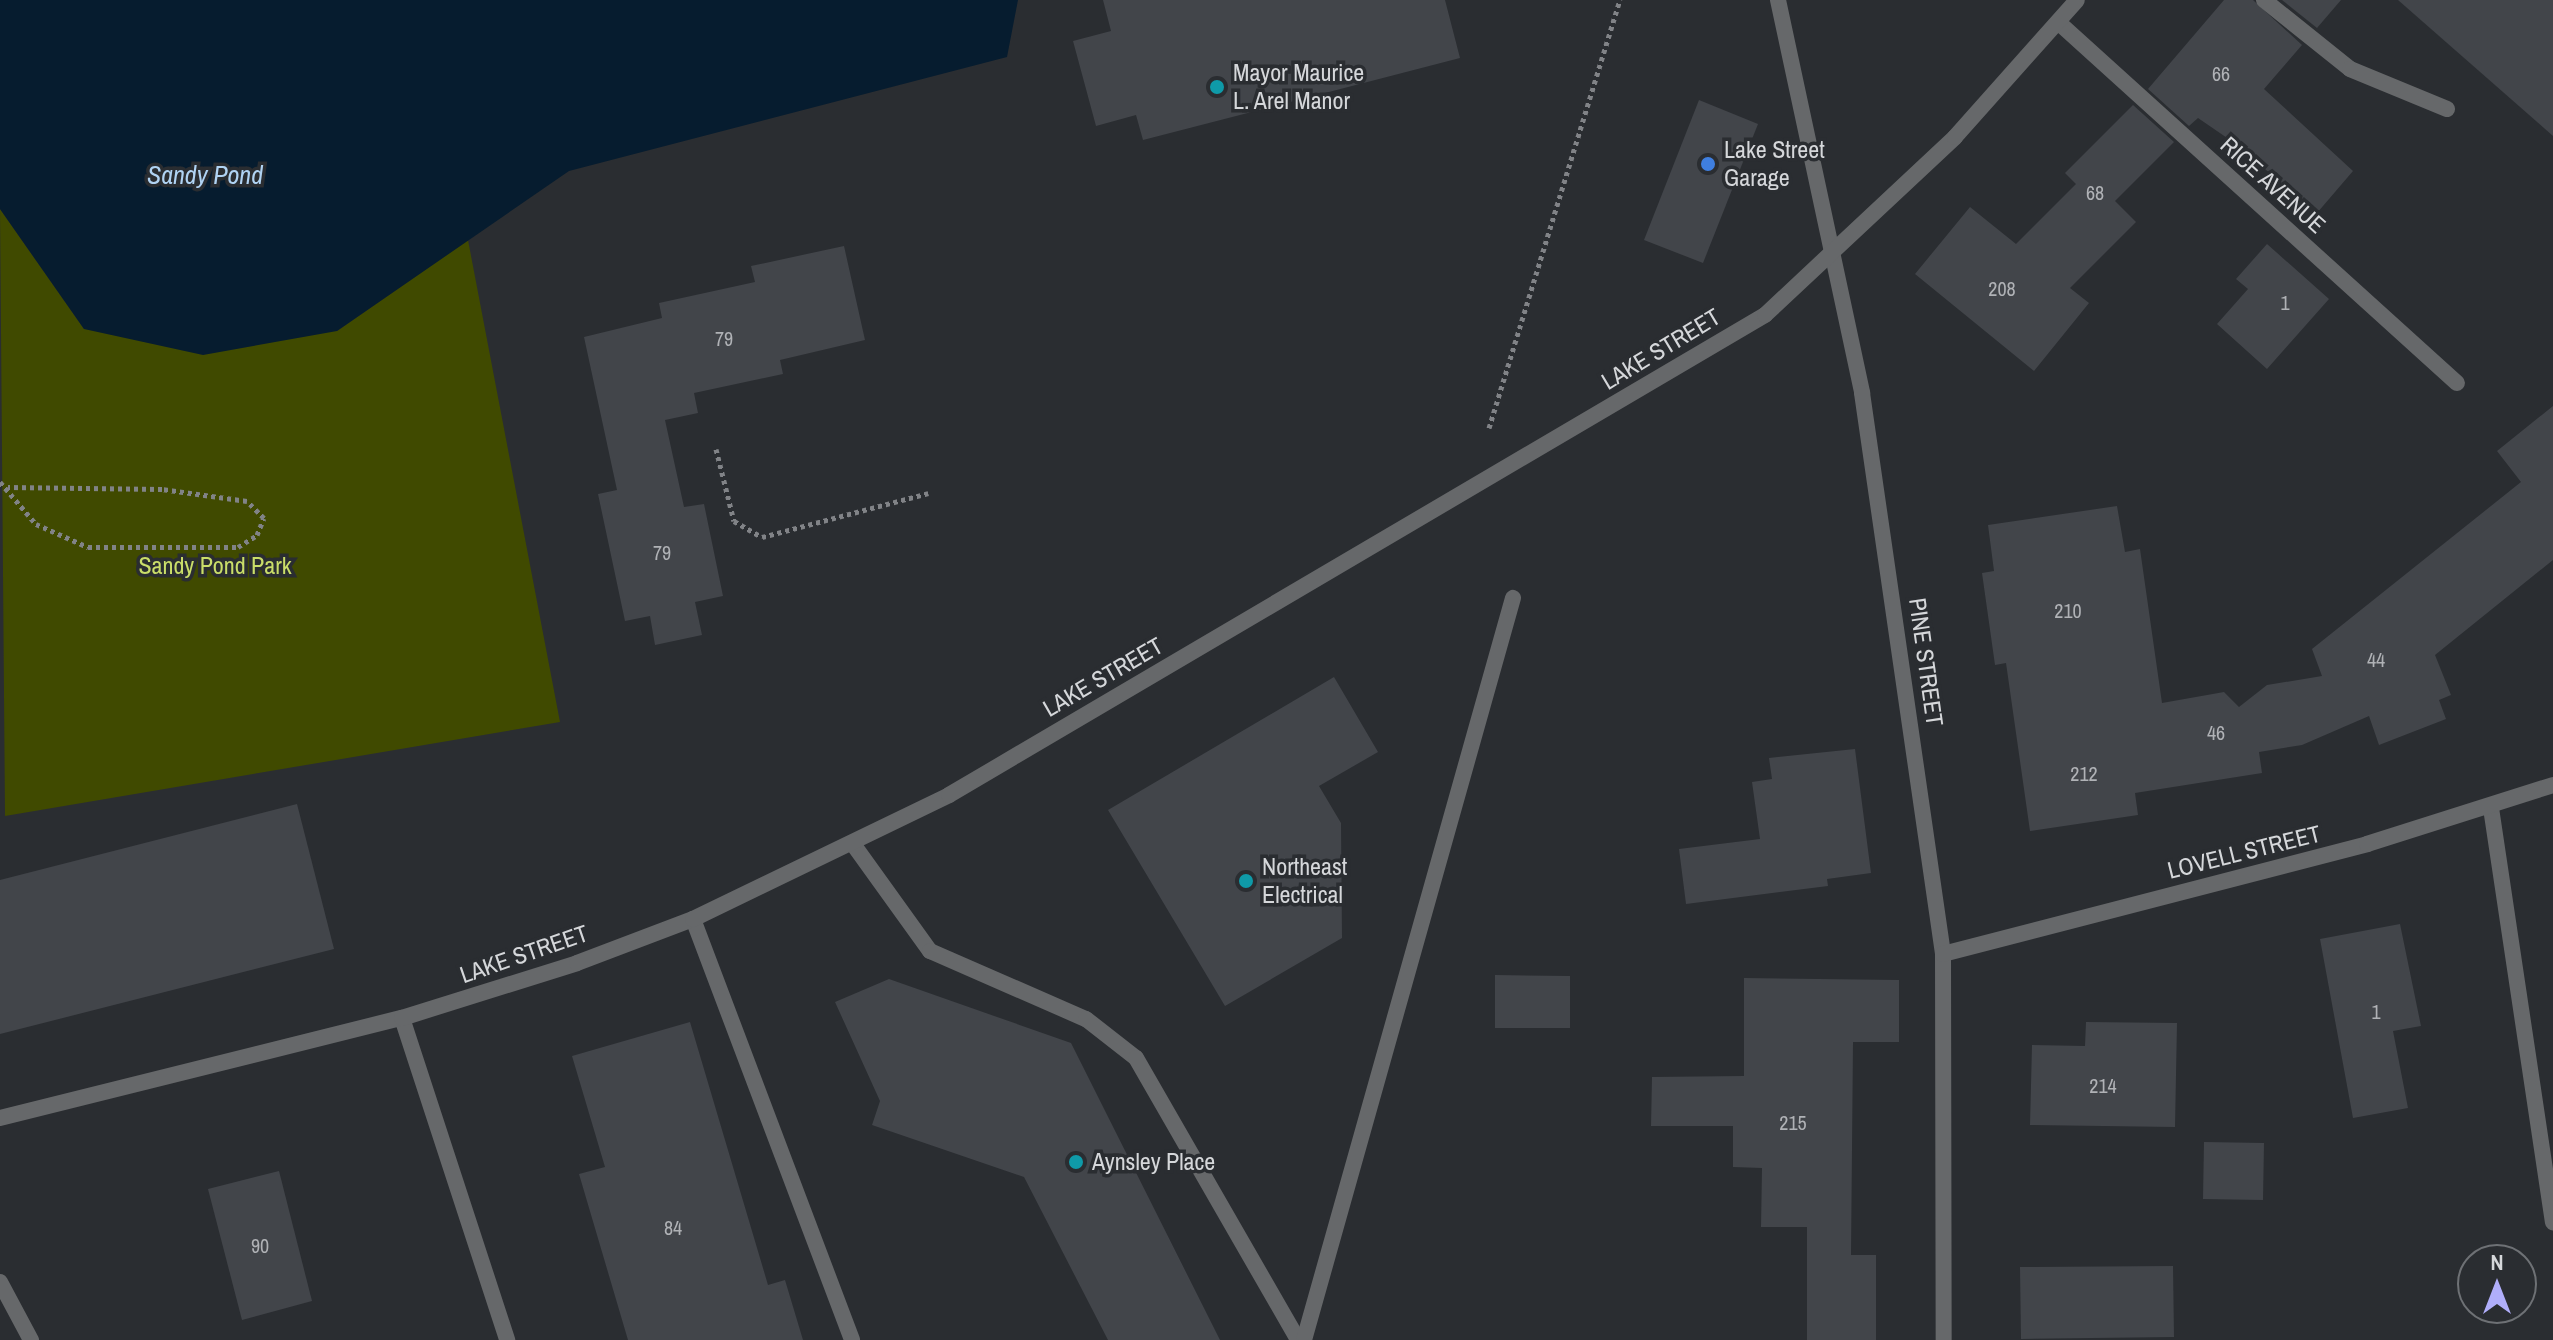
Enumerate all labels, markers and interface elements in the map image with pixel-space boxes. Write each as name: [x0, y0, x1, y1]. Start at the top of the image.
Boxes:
place label: Mayor Maurice L. Arel Manor: [1233, 59, 1364, 115]
house number: 66: [2212, 61, 2230, 85]
marker: Mayor Maurice L. Arel Manor: [1208, 78, 1226, 96]
street label: RICE AVENUE: [2214, 130, 2332, 240]
place label: Lake Street Garage: [1724, 136, 1825, 192]
marker: Lake Street Garage: [1699, 155, 1717, 173]
water label: Sandy Pond: [147, 159, 263, 191]
house number: 68: [2086, 180, 2104, 204]
house number: 208: [1988, 276, 2016, 300]
house number: 1: [2280, 290, 2290, 314]
street label: LAKE STREET: [1596, 302, 1726, 396]
house number: 79: [715, 326, 733, 350]
house number: 79: [653, 540, 671, 564]
park label: Sandy Pond Park: [138, 552, 292, 580]
street label: PINE STREET: [1903, 596, 1949, 728]
house number: 210: [2054, 598, 2082, 622]
street label: LAKE STREET: [1038, 631, 1168, 723]
house number: 44: [2367, 647, 2385, 671]
house number: 46: [2207, 720, 2225, 744]
house number: 212: [2070, 761, 2098, 785]
street label: LOVELL STREET: [2164, 819, 2324, 885]
place label: Northeast Electrical: [1262, 853, 1347, 909]
marker: Northeast Electrical: [1237, 872, 1255, 890]
street label: LAKE STREET: [456, 919, 592, 989]
house number: 1: [2371, 999, 2381, 1023]
house number: 214: [2089, 1073, 2117, 1097]
house number: 215: [1779, 1110, 1807, 1134]
place label: Aynsley Place: [1092, 1148, 1215, 1176]
marker: Aynsley Place: [1067, 1153, 1085, 1171]
house number: 84: [664, 1215, 682, 1239]
house number: 90: [251, 1233, 269, 1257]
north arrow: [2457, 1244, 2537, 1324]
text: N: [2490, 1247, 2504, 1277]

